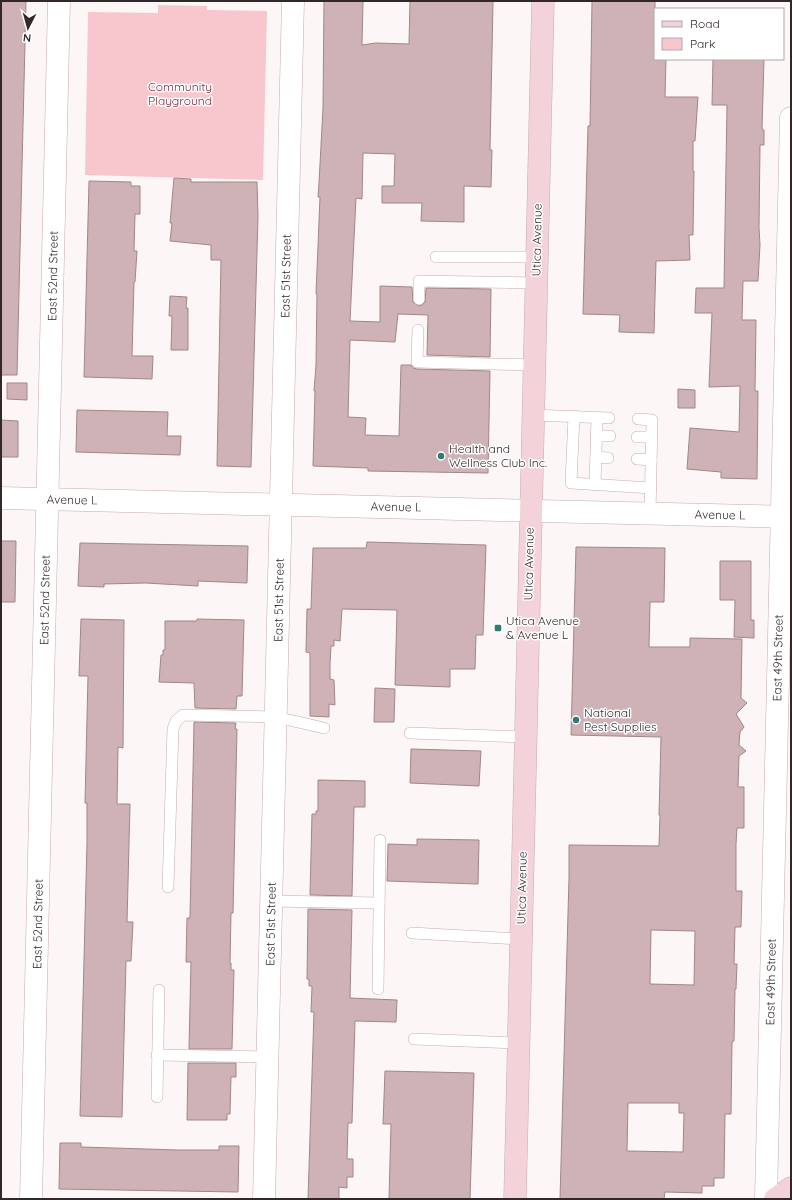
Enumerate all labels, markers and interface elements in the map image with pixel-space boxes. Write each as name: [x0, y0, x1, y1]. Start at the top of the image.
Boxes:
north arrow: [8, 8, 48, 48]
legend: [654, 8, 784, 60]
text: Road: [690, 16, 720, 31]
text: N: [22, 31, 32, 45]
text: Park: [690, 36, 715, 51]
park label: Community Playground: [148, 79, 212, 108]
street label: Utica Avenue: [528, 203, 545, 277]
street label: East 52nd Street: [44, 231, 61, 321]
street label: East 51st Street: [277, 234, 294, 318]
place label: Health and Wellness Club Inc.: [449, 441, 547, 470]
marker: Health and Wellness Club Inc.: [436, 451, 446, 461]
street label: Avenue L: [47, 492, 98, 507]
street label: Avenue L: [371, 499, 422, 514]
street label: Avenue L: [695, 507, 746, 522]
street label: Utica Avenue: [520, 527, 537, 601]
street label: East 52nd Street: [36, 555, 53, 645]
street label: East 51st Street: [270, 558, 287, 642]
place label: Utica Avenue & Avenue L: [506, 613, 579, 642]
street label: East 49th Street: [769, 614, 786, 702]
marker: Utica Avenue & Avenue L: [493, 623, 503, 633]
place label: National Pest Supplies: [584, 705, 657, 734]
marker: National Pest Supplies: [571, 715, 581, 725]
street label: Utica Avenue: [513, 851, 530, 925]
street label: East 52nd Street: [29, 879, 46, 969]
street label: East 51st Street: [262, 882, 279, 966]
street label: East 49th Street: [762, 938, 779, 1026]

